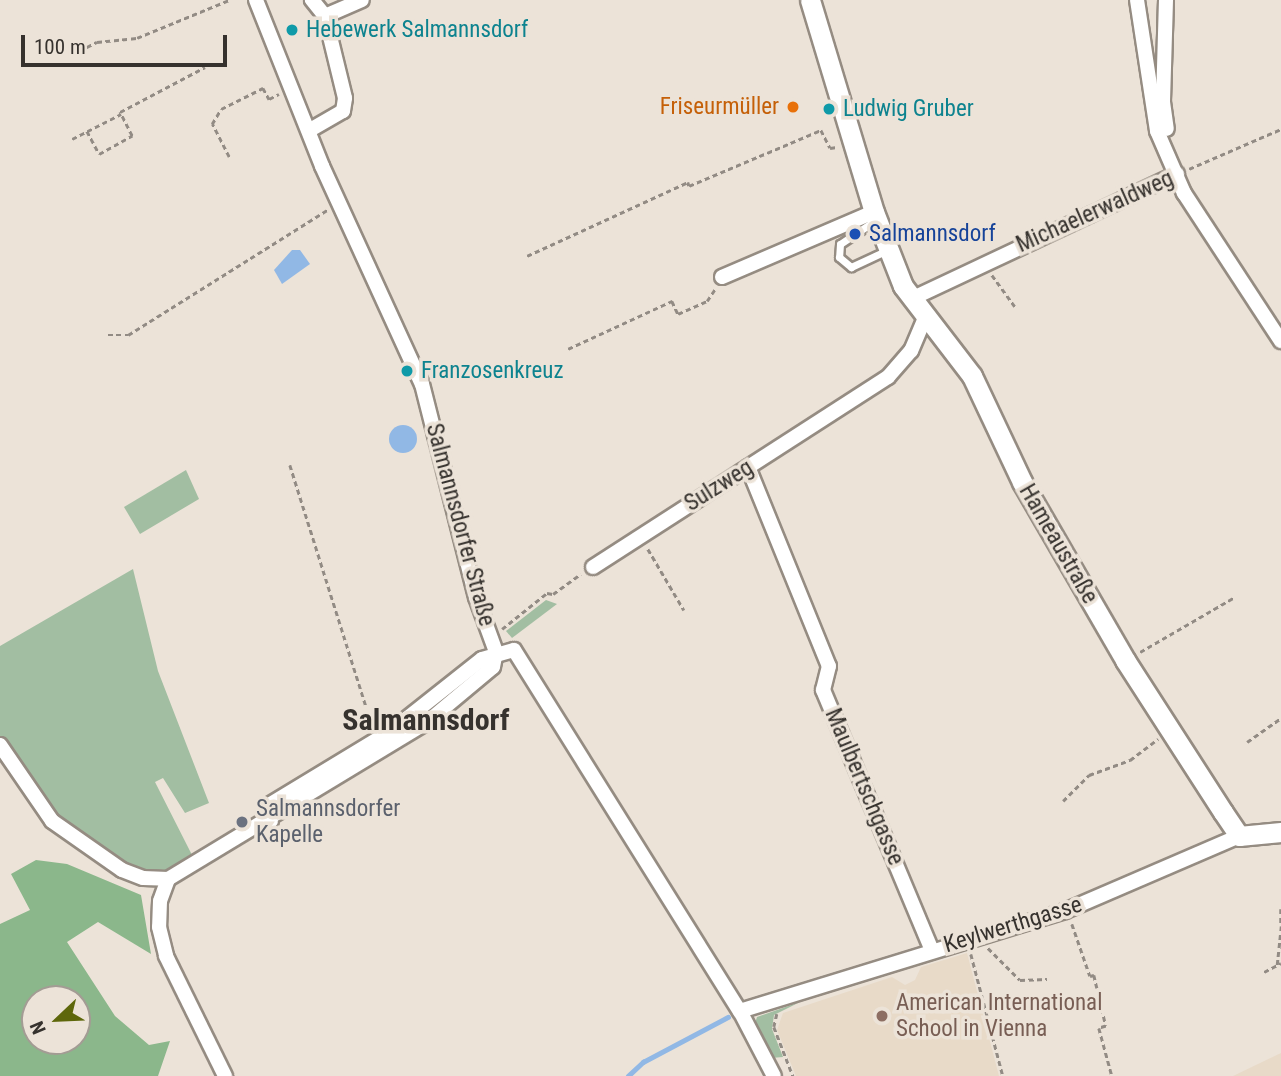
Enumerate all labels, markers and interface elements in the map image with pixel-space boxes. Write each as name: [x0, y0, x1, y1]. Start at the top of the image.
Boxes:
place label: Hebewerk Salmannsdorf: [306, 16, 528, 44]
scale bar: [24, 21, 231, 65]
marker: Hebewerk Salmannsdorf: [284, 22, 300, 38]
text: 100 m: [34, 35, 86, 59]
place label: Friseurmüller: [660, 93, 779, 121]
place label: Ludwig Gruber: [843, 95, 974, 123]
marker: Friseurmüller: [785, 99, 801, 115]
marker: Ludwig Gruber: [821, 101, 837, 117]
street label: Michaelerwaldweg: [1012, 165, 1178, 259]
place label: Salmannsdorf: [869, 220, 996, 248]
marker: Salmannsdorf: [847, 226, 863, 242]
place label: Franzosenkreuz: [421, 357, 564, 385]
marker: Franzosenkreuz: [399, 363, 415, 379]
street label: Salmannsdorfer Straße: [420, 421, 500, 629]
street label: Sulzweg: [680, 454, 758, 518]
street label: Hameaustraße: [1013, 479, 1103, 609]
district label: Salmannsdorf: [342, 702, 510, 738]
street label: Maulbertschgasse: [819, 704, 909, 870]
place label: Salmannsdorfer Kapelle: [256, 795, 400, 849]
marker: Salmannsdorfer Kapelle: [234, 814, 250, 830]
street label: Keylwerthgasse: [941, 891, 1085, 959]
north arrow: [21, 985, 91, 1055]
place label: American International School in Vienna: [896, 989, 1102, 1043]
marker: American International School in Vienna: [874, 1008, 890, 1024]
text: N: [25, 1018, 51, 1037]

